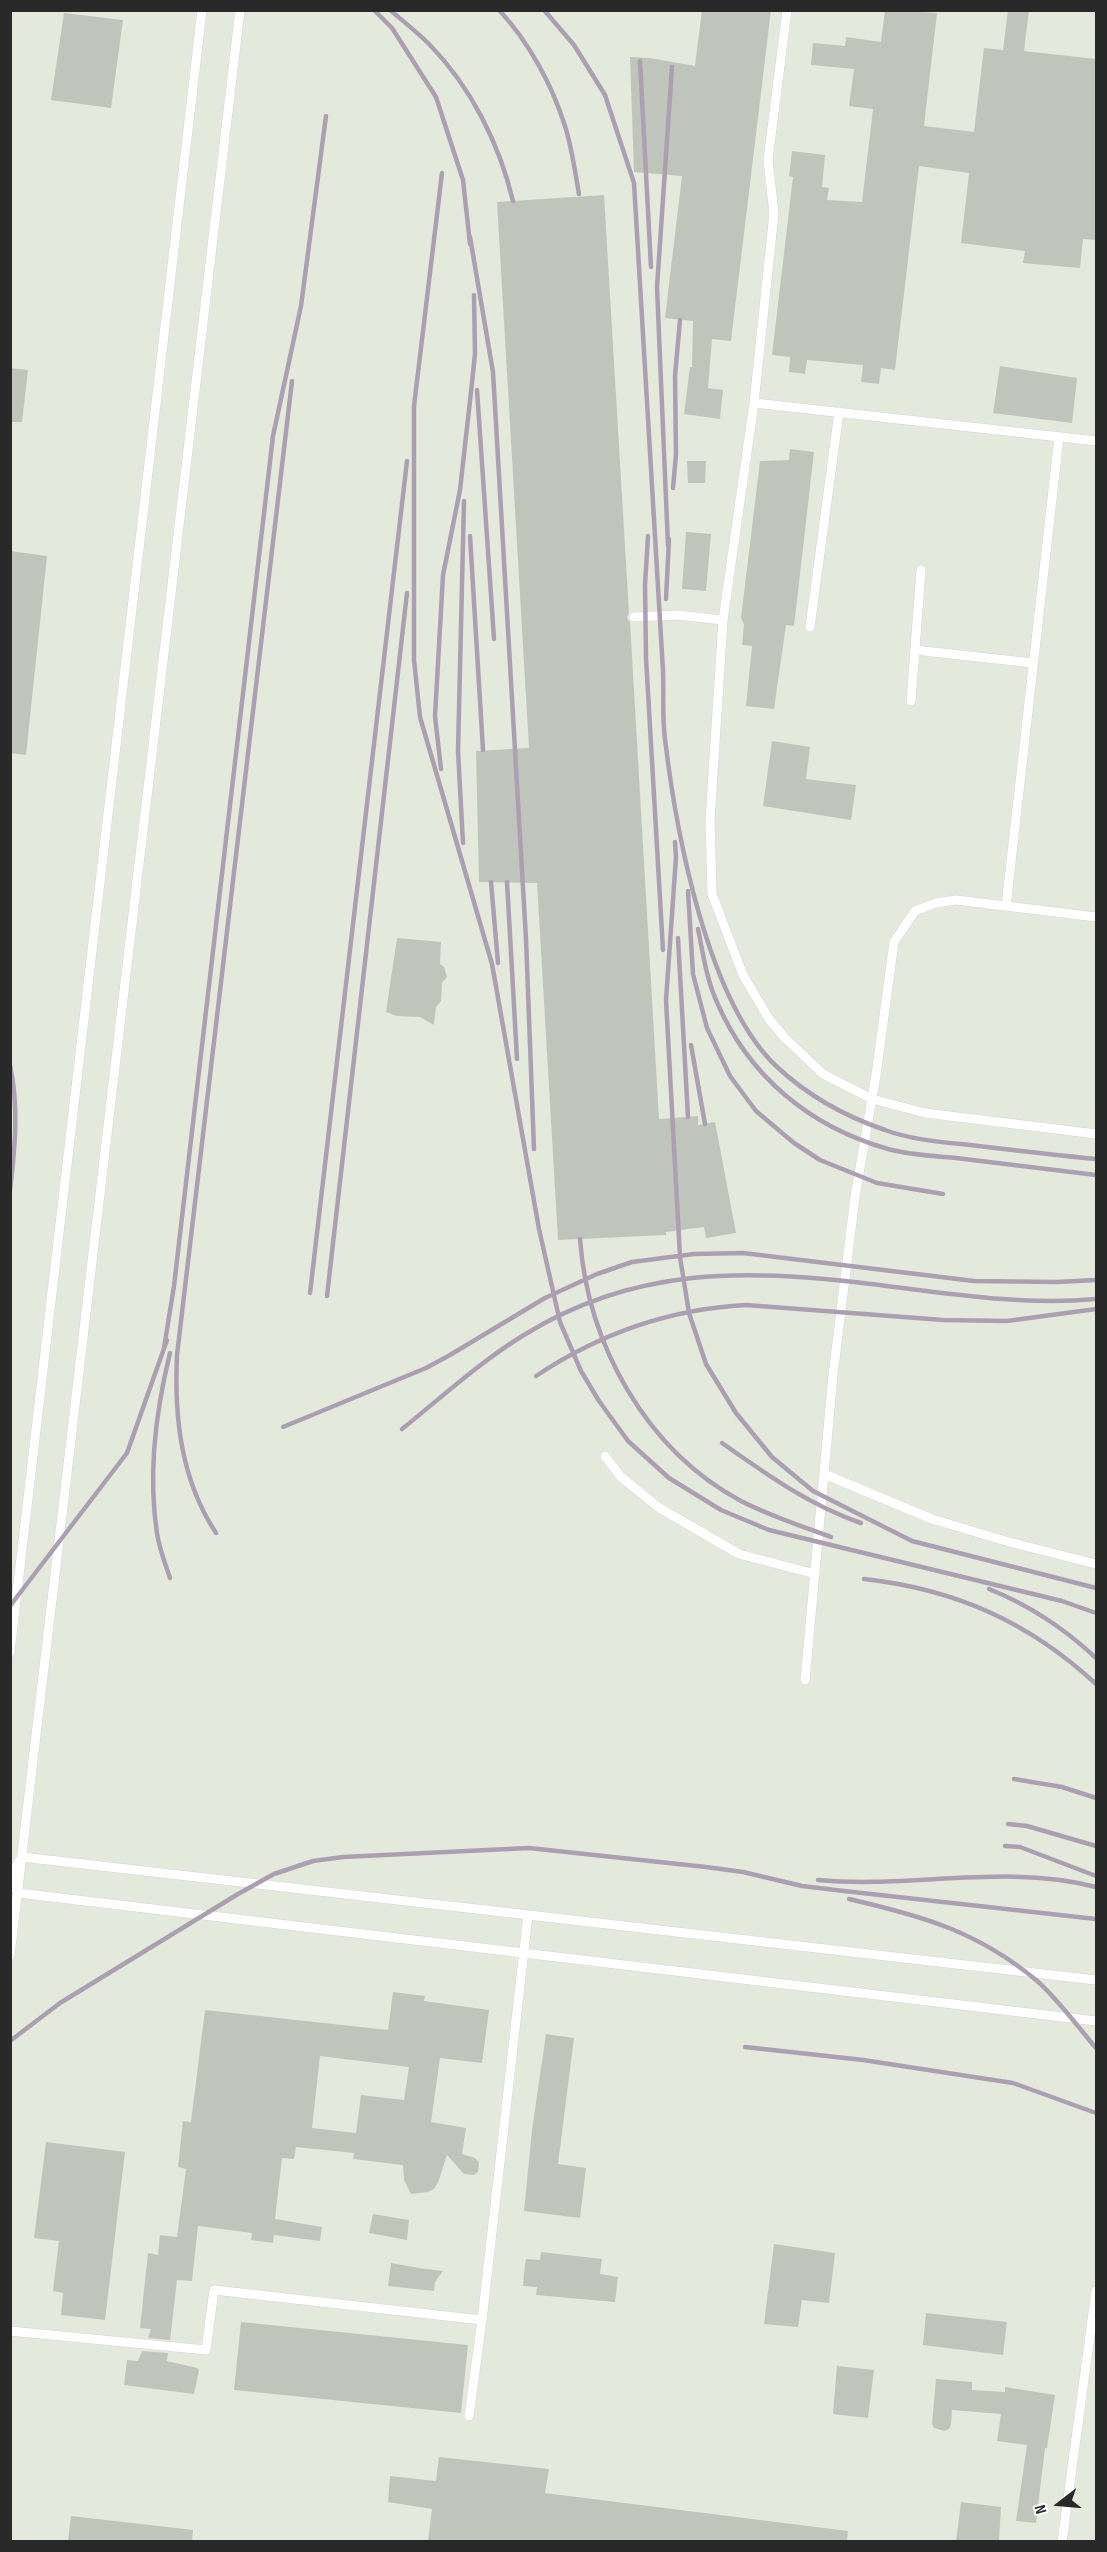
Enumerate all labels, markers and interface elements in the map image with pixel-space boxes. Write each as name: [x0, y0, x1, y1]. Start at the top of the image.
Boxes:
north arrow: [1029, 2474, 1089, 2534]
text: N: [1031, 2502, 1052, 2516]

